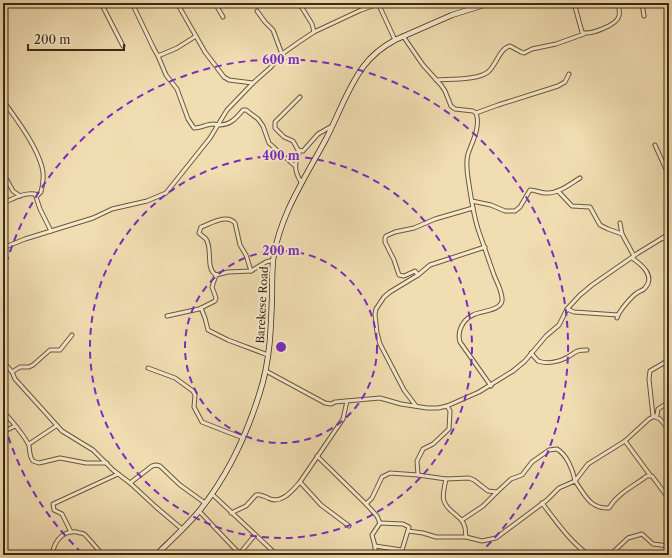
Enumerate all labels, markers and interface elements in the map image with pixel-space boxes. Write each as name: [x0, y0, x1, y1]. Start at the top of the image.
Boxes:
scale bar: [28, 26, 124, 52]
text: 200 m: [34, 32, 71, 47]
text: 600 m: [262, 52, 300, 67]
text: 400 m: [262, 148, 300, 163]
text: 200 m: [262, 243, 300, 258]
street label: Barekese Road: [253, 266, 271, 344]
centre of rings: [274, 340, 288, 354]

